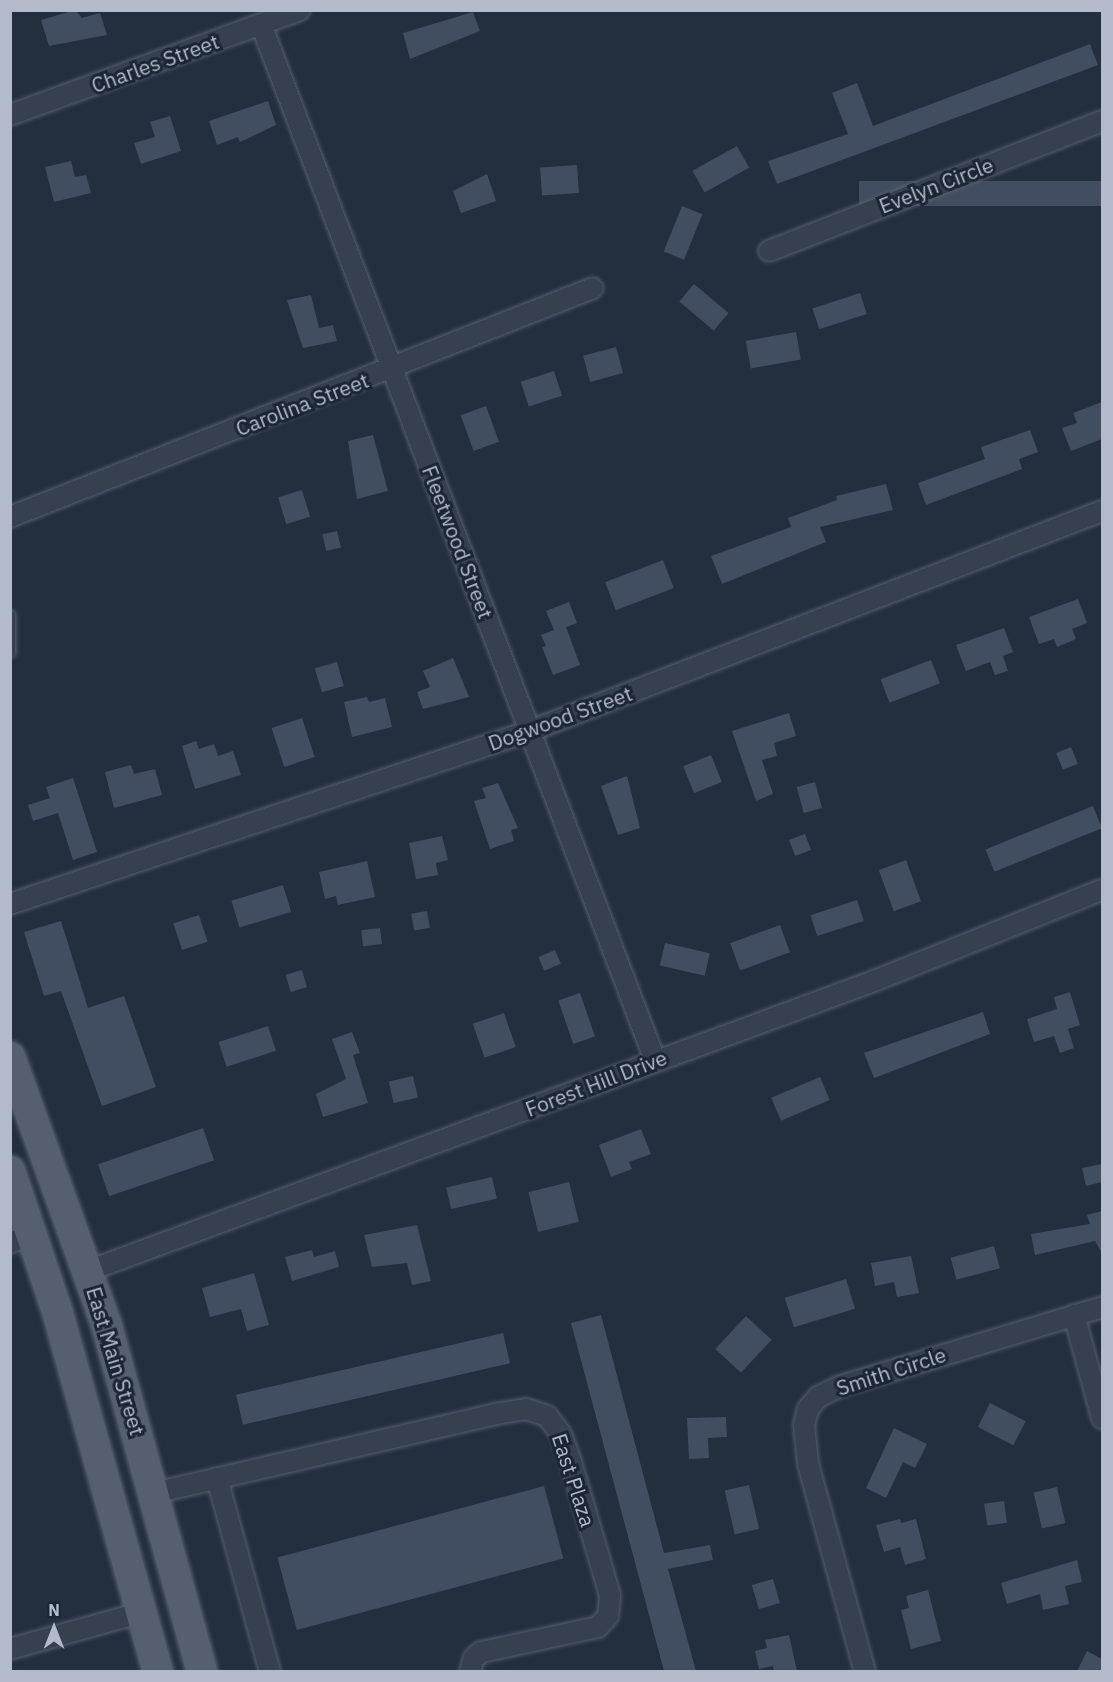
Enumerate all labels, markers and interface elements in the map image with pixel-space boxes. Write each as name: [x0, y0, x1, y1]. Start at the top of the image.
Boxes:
street label: Charles Street: [88, 28, 222, 98]
street label: Evelyn Circle: [875, 152, 997, 218]
street label: Carolina Street: [232, 367, 372, 441]
street label: Fleetwood Street: [417, 462, 499, 622]
street label: Dogwood Street: [485, 680, 635, 756]
street label: Forest Hill Drive: [522, 1044, 670, 1122]
street label: East Main Street: [81, 1284, 151, 1438]
street label: Smith Circle: [833, 1341, 949, 1401]
street label: East Plaza: [547, 1430, 601, 1530]
north arrow: [24, 1598, 84, 1658]
text: N: [48, 1600, 60, 1620]

